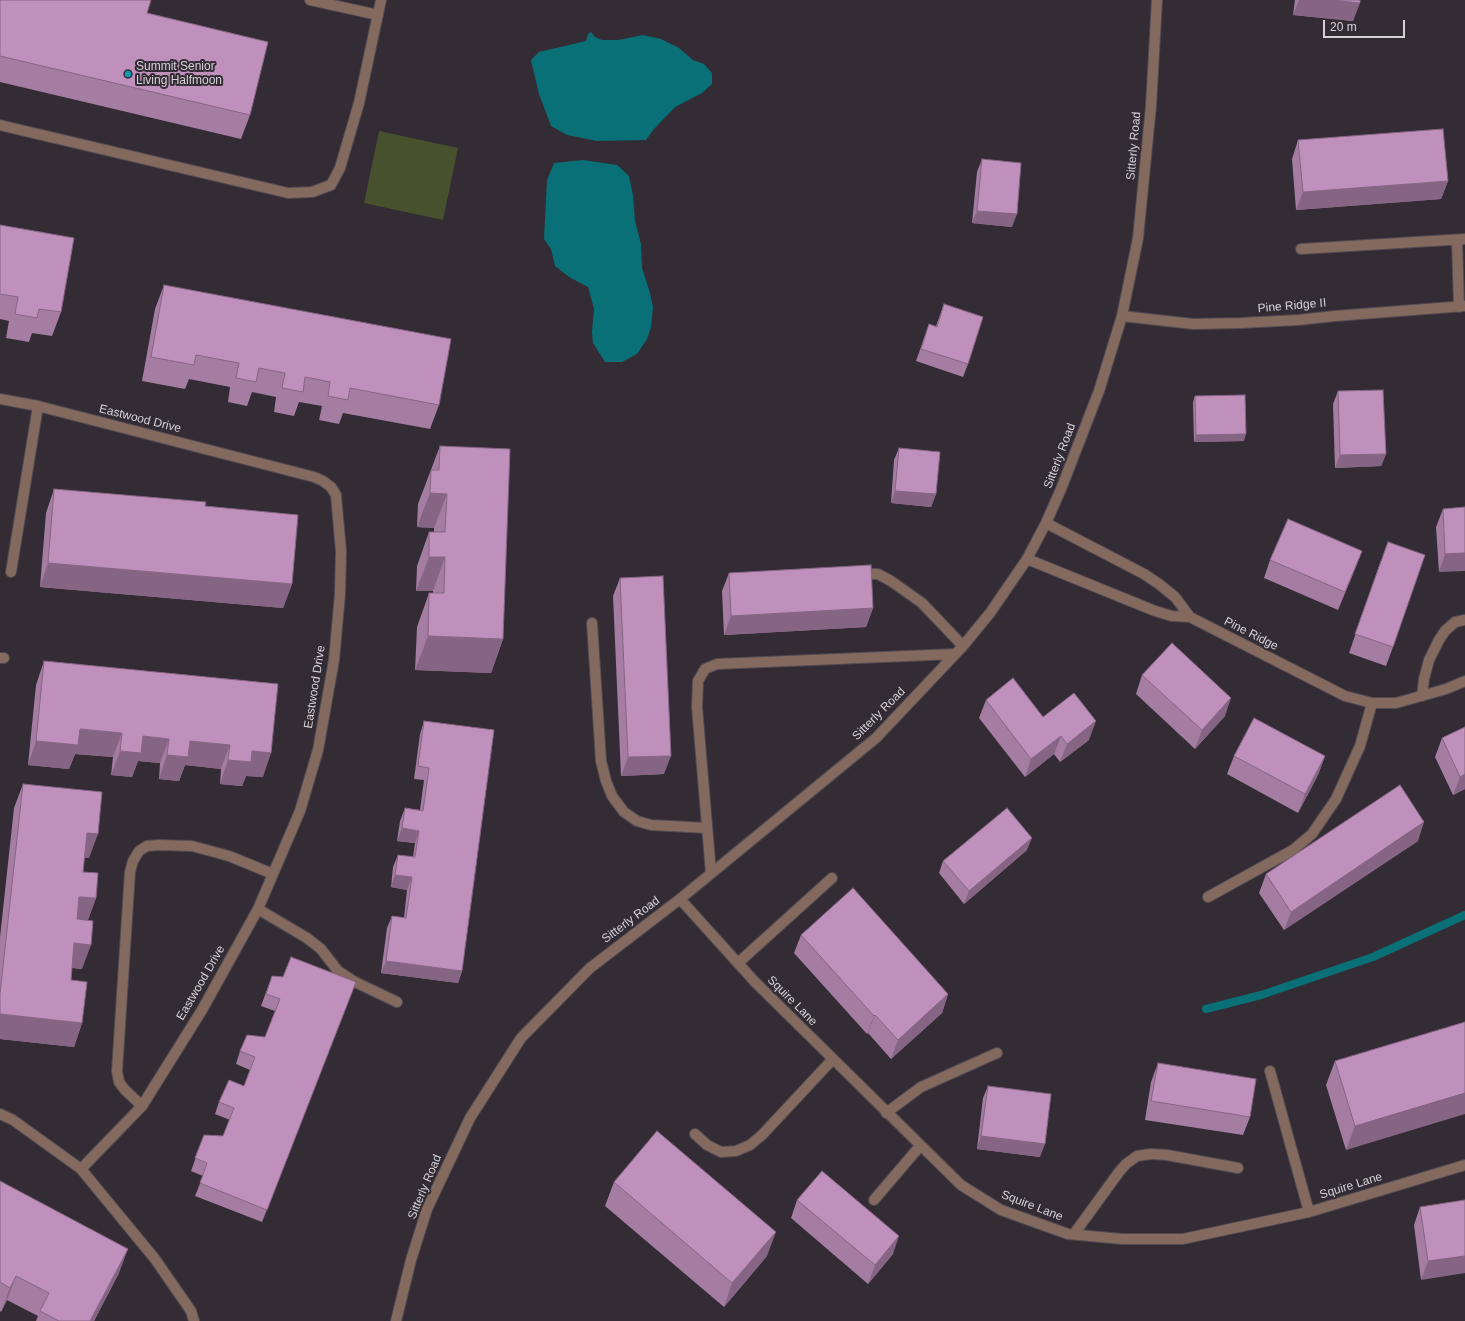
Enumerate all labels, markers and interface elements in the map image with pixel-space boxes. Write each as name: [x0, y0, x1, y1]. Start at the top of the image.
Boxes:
scale bar: [1325, 12, 1407, 38]
text: 20 m: [1330, 20, 1357, 34]
place label: Summit Senior Living Halfmoon: [136, 60, 222, 88]
marker: Summit Senior Living Halfmoon: [123, 69, 133, 79]
street label: Sitterly Road: [1124, 111, 1144, 181]
street label: Pine Ridge II: [1257, 296, 1327, 316]
street label: Eastwood Drive: [97, 402, 183, 436]
street label: Sitterly Road: [1041, 421, 1079, 491]
street label: Pine Ridge: [1222, 614, 1280, 654]
street label: Eastwood Drive: [301, 644, 329, 730]
street label: Sitterly Road: [850, 685, 908, 743]
street label: Sitterly Road: [599, 894, 663, 946]
street label: Eastwood Drive: [174, 943, 228, 1023]
street label: Squire Lane: [764, 973, 820, 1029]
street label: Sitterly Road: [405, 1153, 445, 1221]
street label: Squire Lane: [1318, 1170, 1384, 1202]
street label: Squire Lane: [999, 1188, 1065, 1224]

